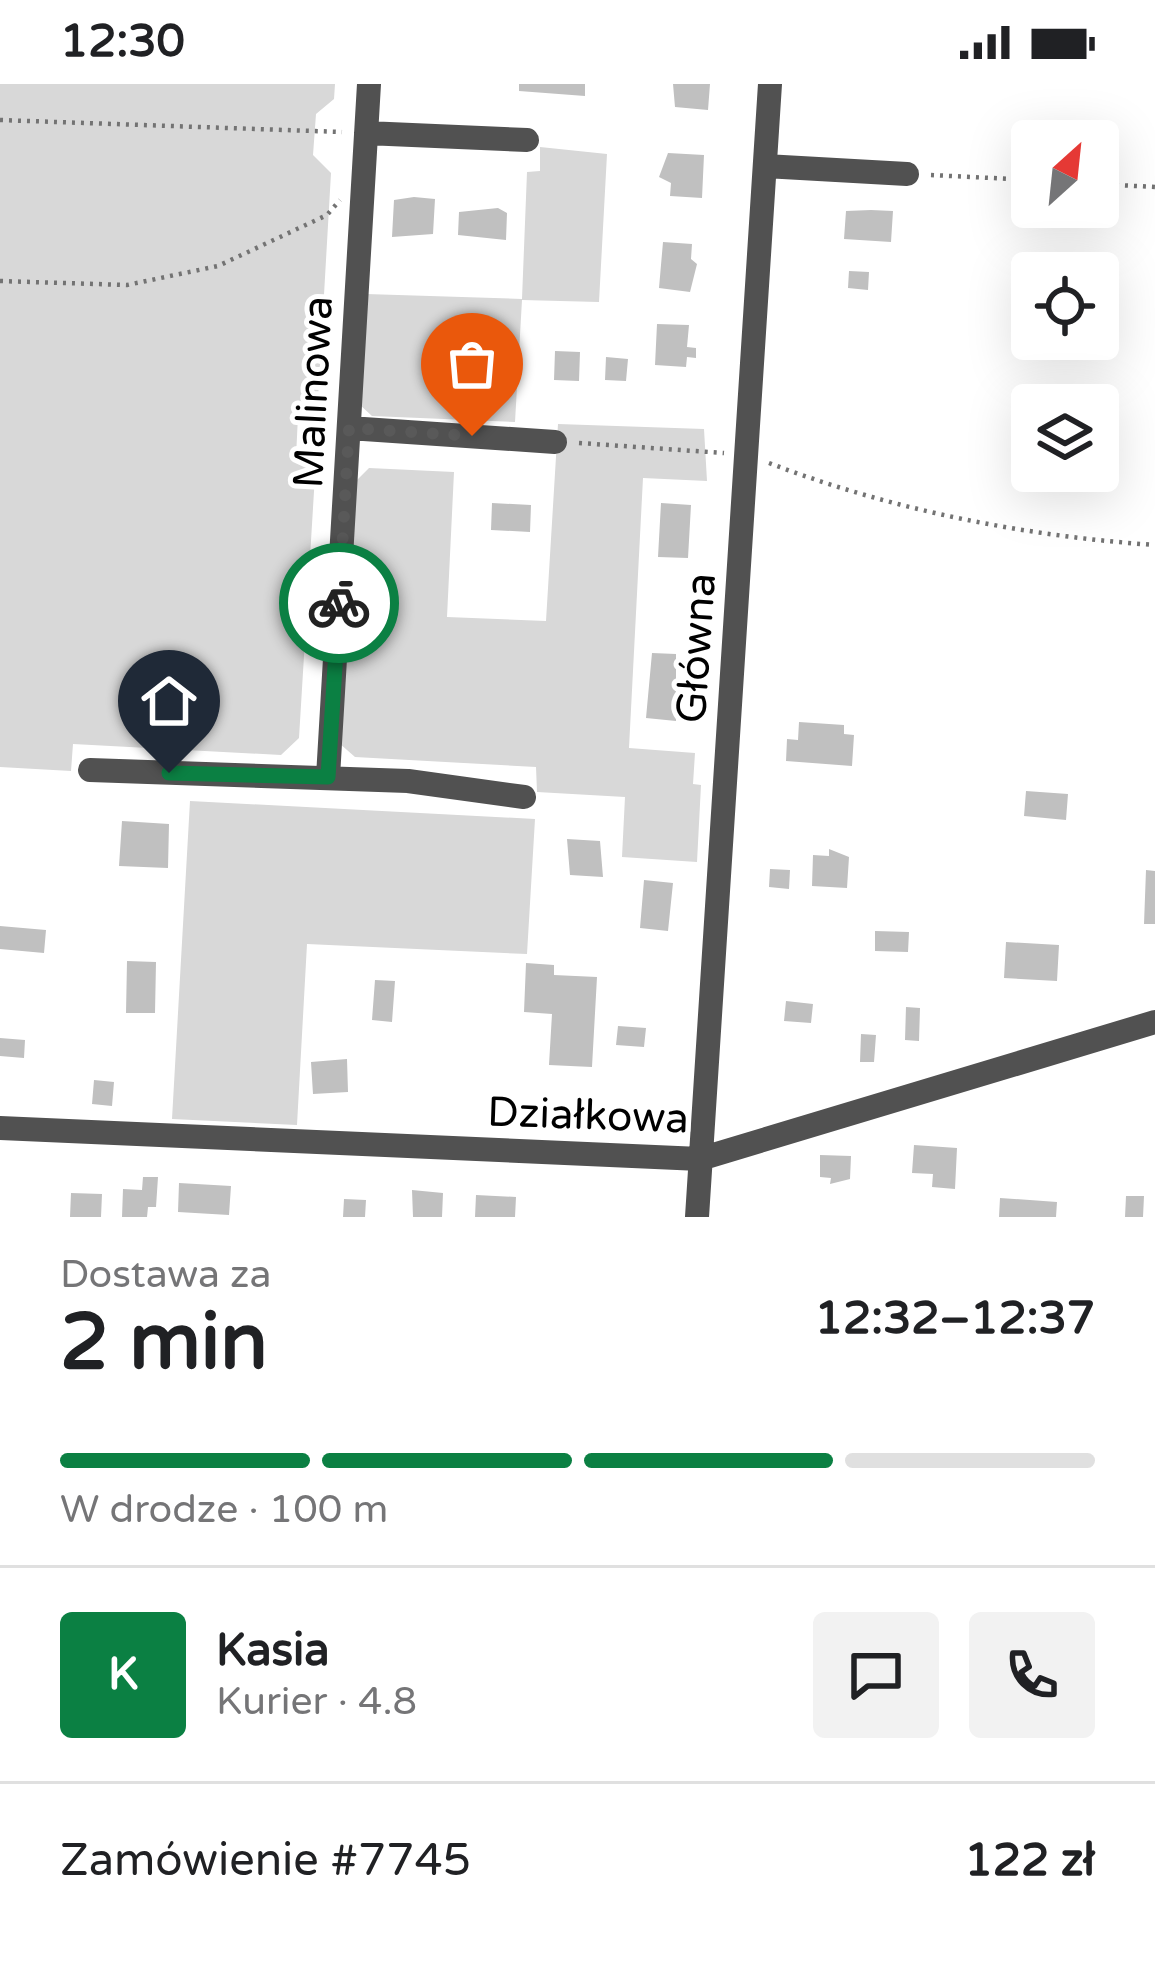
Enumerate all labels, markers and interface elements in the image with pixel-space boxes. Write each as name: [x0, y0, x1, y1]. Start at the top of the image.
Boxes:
text: 12:30: [60, 15, 185, 69]
north arrow: [1011, 120, 1119, 228]
map controls: [1011, 120, 1119, 492]
button: locate: [1011, 252, 1119, 360]
street label: Malinowa: [283, 295, 344, 490]
pin: [421, 313, 523, 436]
icon: bag: [439, 331, 505, 397]
button: layers: [1011, 384, 1119, 492]
courier: [279, 543, 399, 663]
icon: bike: [306, 570, 372, 636]
street label: Główna: [666, 571, 727, 725]
pin: [118, 650, 220, 773]
icon: home: [136, 668, 202, 734]
street label: Działkowa: [486, 1086, 690, 1145]
text: Dostawa za: [60, 1251, 271, 1298]
text: 12:32–12:37: [815, 1292, 1095, 1346]
text: 2 min: [60, 1296, 268, 1390]
text: W drodze · 100 m: [60, 1486, 388, 1533]
button: chat: [813, 1612, 939, 1738]
button: phone: [969, 1612, 1095, 1738]
text: Kasia: [216, 1624, 330, 1678]
text: K: [108, 1648, 138, 1702]
text: Kurier · 4.8: [216, 1678, 417, 1725]
text: Zamówienie #7745: [60, 1834, 471, 1888]
text: 122 zł: [964, 1834, 1095, 1888]

